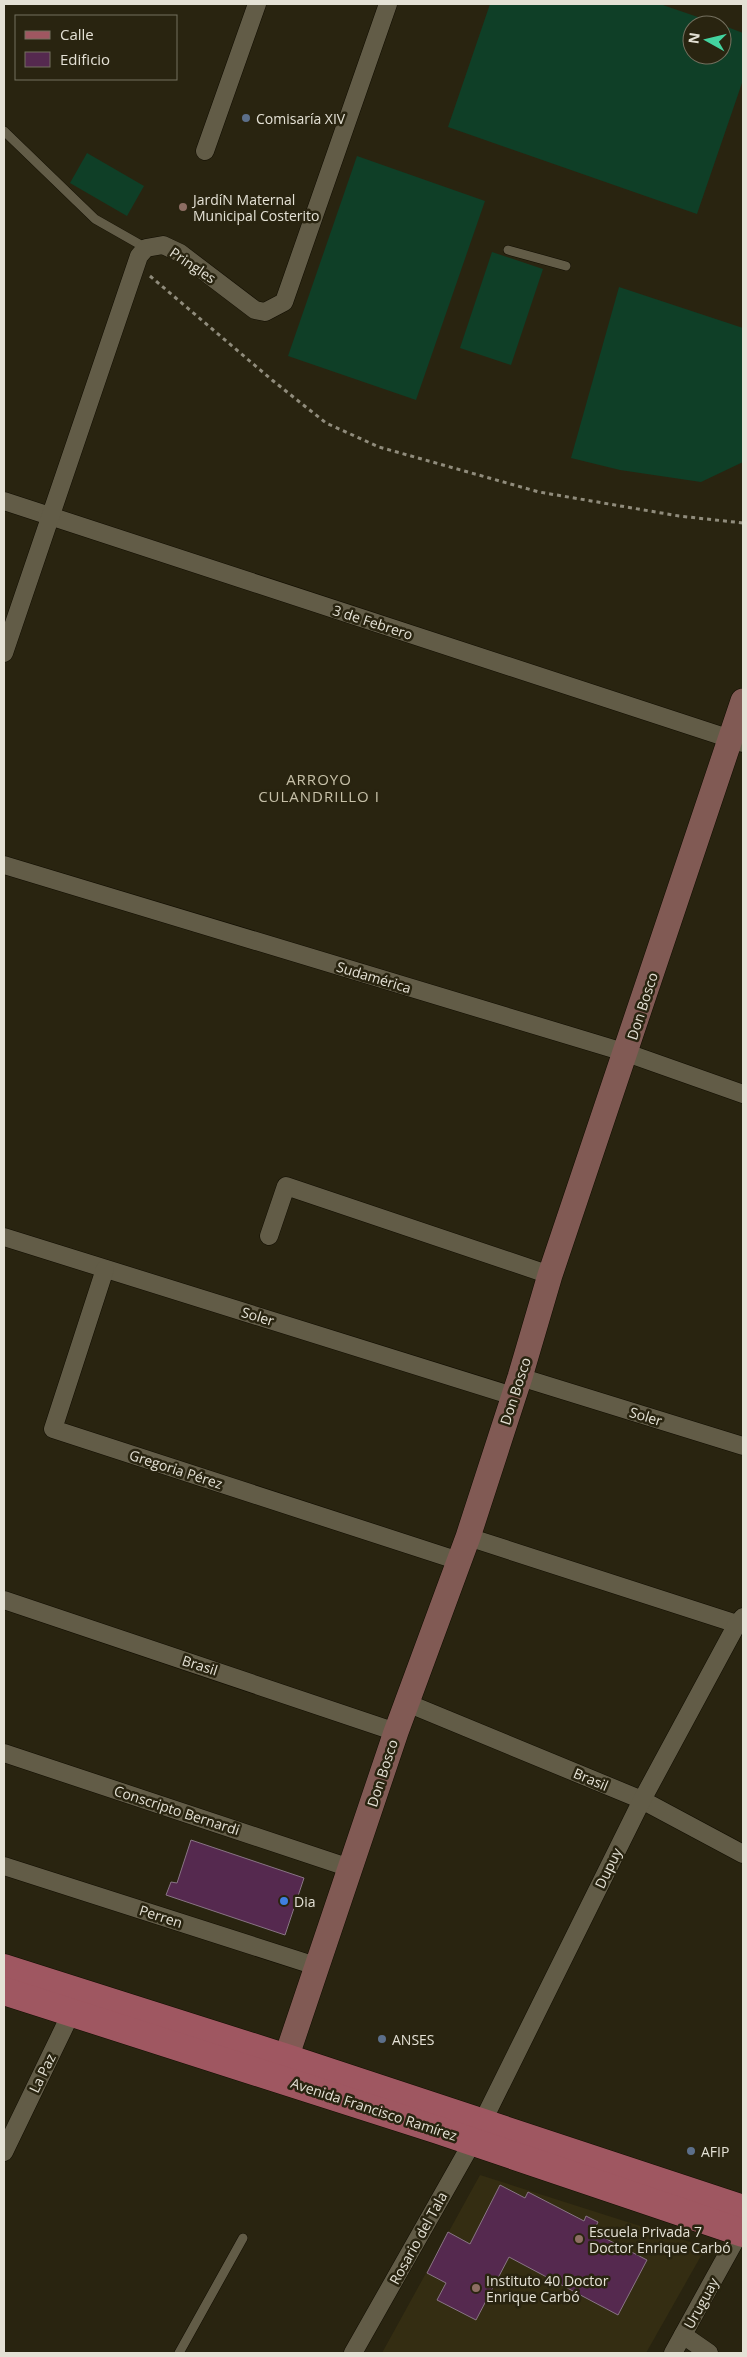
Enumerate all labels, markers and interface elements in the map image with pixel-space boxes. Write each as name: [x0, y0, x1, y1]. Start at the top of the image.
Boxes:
legend: [15, 15, 178, 80]
north arrow: [682, 15, 732, 65]
text: Calle: [60, 24, 94, 44]
text: N: [683, 31, 704, 45]
text: Edificio: [60, 49, 110, 69]
place label: Comisaría XIV: [256, 109, 346, 128]
marker: Comisaría XIV: [240, 112, 252, 124]
place label: JardíN Maternal Municipal Costerito: [191, 190, 320, 225]
marker: JardíN Maternal Municipal Costerito: [177, 201, 189, 213]
street label: Pringles: [166, 243, 220, 288]
street label: 3 de Febrero: [331, 600, 415, 644]
district label: ARROYO CULANDRILLO I: [258, 769, 380, 806]
street label: Sudamérica: [334, 957, 414, 997]
street label: Don Bosco: [622, 970, 662, 1042]
street label: Soler: [239, 1302, 277, 1330]
street label: Don Bosco: [495, 1355, 535, 1427]
street label: Soler: [627, 1402, 665, 1430]
street label: Gregoria Pérez: [127, 1445, 225, 1493]
street label: Brasil: [180, 1650, 220, 1680]
street label: Don Bosco: [362, 1737, 402, 1809]
street label: Brasil: [571, 1763, 611, 1795]
street label: Conscripto Bernardi: [112, 1781, 242, 1839]
street label: Dupuy: [590, 1844, 626, 1891]
place label: Dia: [294, 1892, 315, 1911]
marker: Dia: [278, 1895, 290, 1907]
street label: Perren: [137, 1900, 185, 1932]
place label: ANSES: [392, 2030, 435, 2049]
marker: ANSES: [376, 2033, 388, 2045]
street label: La Paz: [24, 2050, 60, 2096]
street label: Avenida Francisco Ramírez: [288, 2073, 460, 2145]
place label: AFIP: [701, 2142, 729, 2161]
marker: AFIP: [685, 2145, 697, 2157]
street label: Rosario del Tala: [385, 2188, 451, 2288]
place label: Escuela Privada 7 Doctor Enrique Carbó: [589, 2222, 731, 2257]
marker: Escuela Privada 7 Doctor Enrique Carbó: [573, 2233, 585, 2245]
place label: Instituto 40 Doctor Enrique Carbó: [486, 2271, 609, 2306]
street label: Uruguay: [679, 2273, 723, 2332]
marker: Instituto 40 Doctor Enrique Carbó: [470, 2282, 482, 2294]

